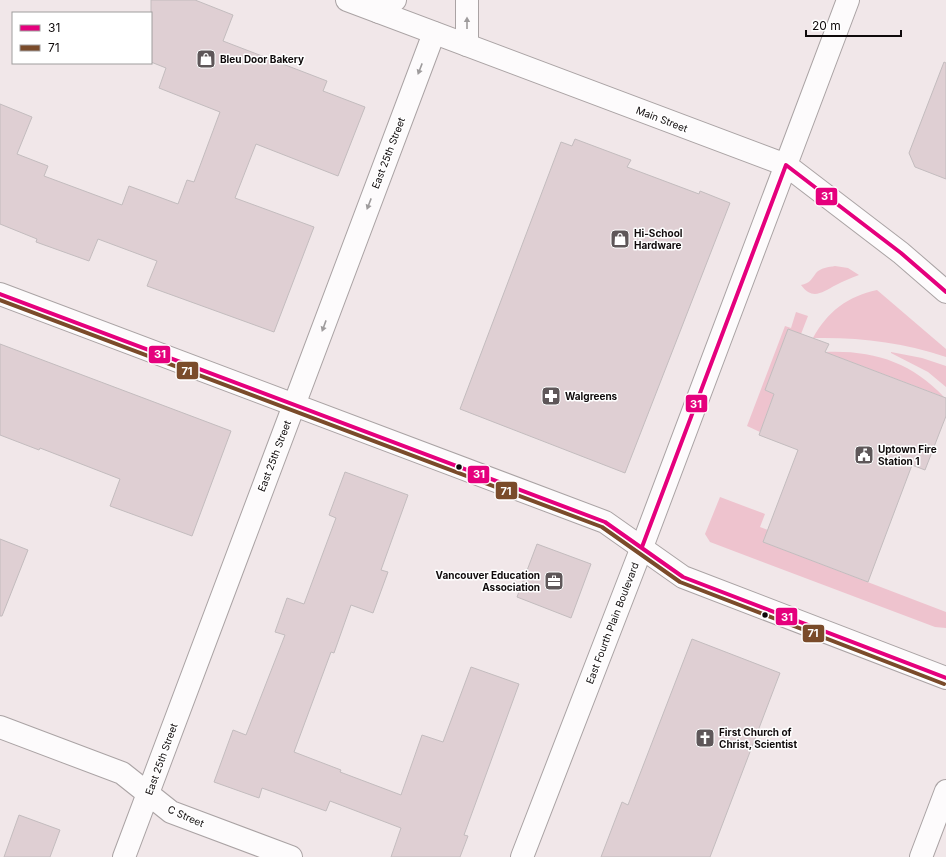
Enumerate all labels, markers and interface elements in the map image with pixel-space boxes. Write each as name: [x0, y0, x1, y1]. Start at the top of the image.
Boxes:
legend: [12, 12, 152, 64]
scale bar: [806, 12, 901, 38]
one-way arrow: [464, 16, 470, 29]
text: 20 m: [812, 18, 841, 33]
text: 31: [48, 20, 60, 35]
text: 71: [48, 40, 60, 55]
shop icon: Bleu Door Bakery: [195, 48, 217, 70]
place label: Bleu Door Bakery: [220, 53, 304, 66]
one-way arrow: [416, 63, 422, 75]
street label: Main Street: [635, 104, 690, 135]
street label: East 25th Street: [369, 115, 407, 190]
line badge: 31: [815, 187, 838, 206]
text: 31: [821, 189, 833, 203]
one-way arrow: [366, 198, 372, 210]
place label: Hi-School Hardware: [634, 227, 683, 251]
shop icon: Hi-School Hardware: [609, 228, 631, 250]
one-way arrow: [320, 320, 326, 332]
line badge: 31: [148, 345, 171, 364]
text: 31: [154, 347, 166, 361]
line badge: 71: [176, 361, 199, 380]
text: 71: [181, 364, 193, 378]
pharmacy icon: Walgreens: [540, 385, 562, 407]
place label: Walgreens: [565, 390, 618, 403]
line badge: 31: [685, 394, 708, 413]
text: 31: [690, 397, 702, 411]
street label: East 25th Street: [255, 418, 293, 493]
place label: Uptown Fire Station 1: [878, 443, 937, 467]
public building icon: Uptown Fire Station 1: [853, 444, 875, 466]
unlabelled marker: [454, 462, 464, 472]
line badge: 31: [467, 465, 490, 484]
text: 31: [473, 467, 485, 481]
line badge: 71: [495, 481, 518, 500]
text: 71: [500, 484, 512, 498]
street label: East Fourth Plain Boulevard: [583, 560, 641, 686]
place label: Vancouver Education Association: [436, 569, 540, 593]
office icon: Vancouver Education Association: [543, 570, 565, 592]
line badge: 31: [775, 607, 798, 626]
unlabelled marker: [760, 610, 770, 620]
text: 31: [781, 610, 793, 624]
line badge: 71: [802, 624, 825, 643]
text: 71: [807, 626, 819, 640]
street label: East 25th Street: [142, 721, 180, 796]
place label: First Church of Christ, Scientist: [719, 726, 797, 750]
church icon: First Church of Christ, Scientist: [694, 727, 716, 749]
street label: C Street: [166, 803, 207, 830]

